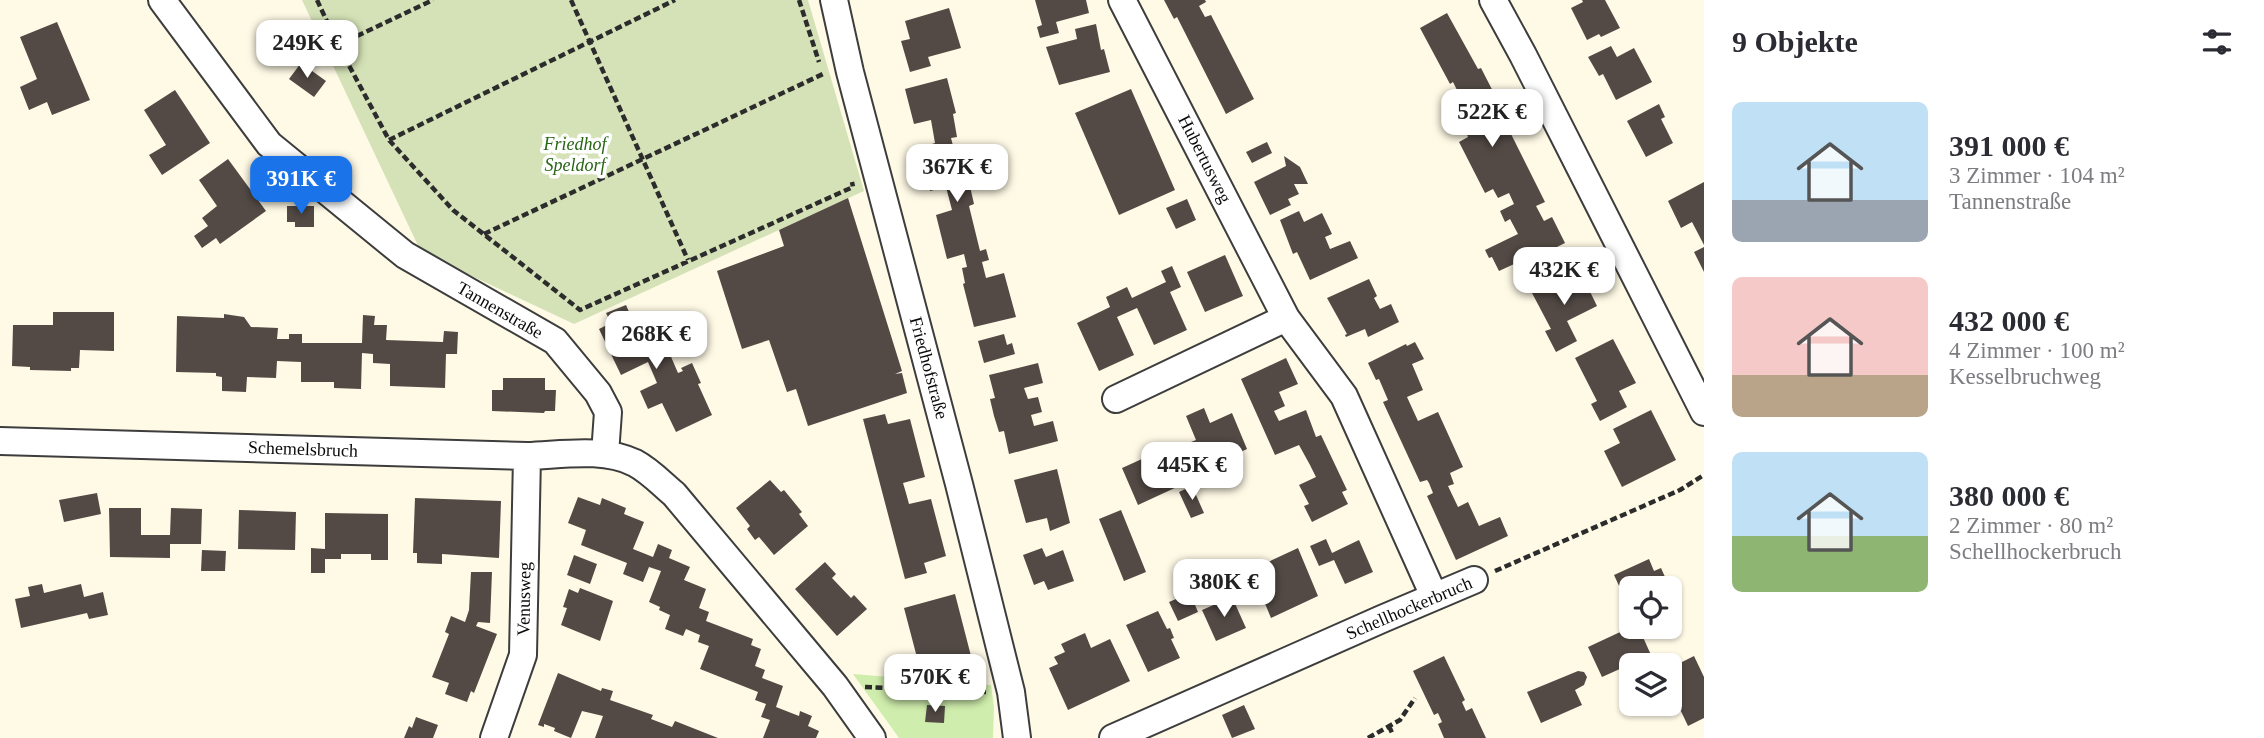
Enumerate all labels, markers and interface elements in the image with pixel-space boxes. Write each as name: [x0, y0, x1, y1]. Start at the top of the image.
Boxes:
pin: 249K €: [250, 20, 364, 80]
icon: filters: [2198, 23, 2236, 61]
text: 9 Objekte: [1732, 25, 1858, 58]
text: 249K €: [272, 30, 342, 55]
pin: 522K €: [1435, 90, 1549, 149]
text: 522K €: [1457, 99, 1527, 124]
street label: Hubertusweg: [1174, 112, 1236, 206]
text: 391 000 €: [1949, 129, 2069, 162]
icon: home: [1788, 130, 1872, 214]
park label: Friedhof Speldorf: [543, 134, 609, 175]
pin: 367K €: [900, 144, 1014, 204]
text: 367K €: [922, 154, 992, 179]
pin: 391K €: [244, 156, 358, 216]
text: 3 Zimmer · 104 m²: [1949, 163, 2125, 188]
text: 391K €: [266, 166, 336, 191]
text: Tannenstraße: [1949, 189, 2071, 214]
pin: 432K €: [1507, 247, 1621, 307]
text: 432K €: [1529, 257, 1599, 282]
street label: Tannenstraße: [454, 277, 546, 343]
text: 432 000 €: [1949, 304, 2069, 337]
icon: home: [1788, 305, 1872, 389]
pin: 268K €: [599, 312, 713, 371]
street label: Friedhofstraße: [906, 315, 952, 421]
text: 268K €: [621, 321, 691, 346]
text: 4 Zimmer · 100 m²: [1949, 338, 2125, 363]
text: Kesselbruchweg: [1949, 364, 2101, 389]
street label: Schemelsbruch: [248, 437, 358, 461]
pin: 445K €: [1135, 442, 1249, 502]
text: 445K €: [1157, 452, 1227, 477]
text: 380 000 €: [1949, 479, 2069, 512]
icon: home: [1788, 480, 1872, 564]
text: 2 Zimmer · 80 m²: [1949, 513, 2113, 538]
text: Schellhockerbruch: [1949, 539, 2121, 564]
pin: 380K €: [1167, 560, 1281, 619]
street label: Venusweg: [513, 562, 535, 636]
text: 380K €: [1189, 569, 1259, 594]
street label: Schellhockerbruch: [1343, 572, 1475, 644]
map controls: [1619, 576, 1682, 716]
button: locate: [1619, 576, 1682, 639]
button: layers: [1619, 653, 1682, 716]
pin: 570K €: [878, 654, 992, 714]
text: 570K €: [900, 664, 970, 689]

